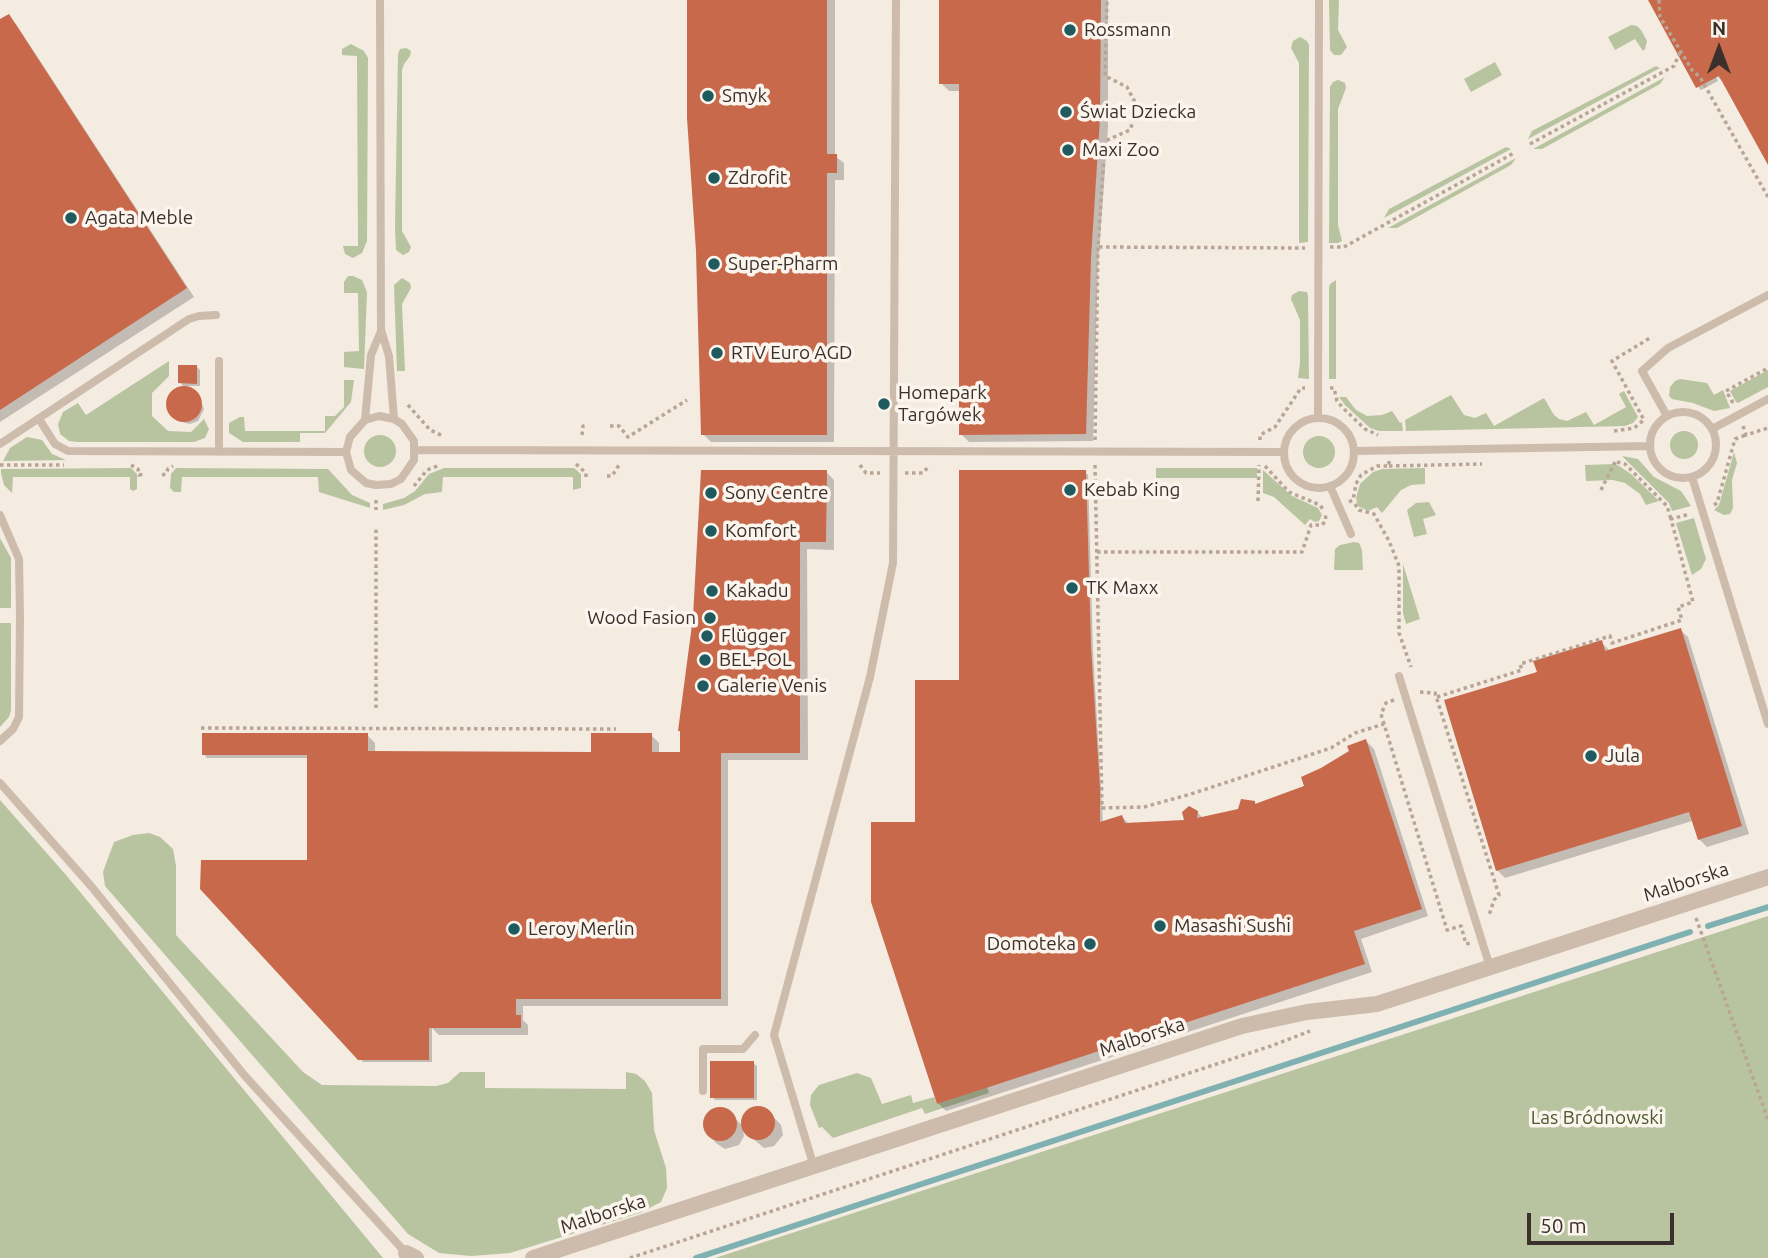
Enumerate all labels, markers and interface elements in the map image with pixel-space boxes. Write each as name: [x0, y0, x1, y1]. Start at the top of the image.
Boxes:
north arrow: [1684, 14, 1754, 84]
text: N: [1712, 17, 1726, 39]
place label: Rossmann: [1084, 19, 1171, 41]
marker: Rossmann: [1062, 22, 1078, 38]
place label: Smyk: [722, 85, 767, 107]
marker: Smyk: [700, 88, 716, 104]
place label: Świat Dziecka: [1080, 101, 1196, 123]
marker: Świat Dziecka: [1058, 104, 1074, 120]
place label: Maxi Zoo: [1082, 139, 1160, 161]
marker: Maxi Zoo: [1060, 142, 1076, 158]
place label: Zdrofit: [728, 167, 787, 189]
marker: Zdrofit: [706, 170, 722, 186]
place label: Agata Meble: [85, 207, 193, 229]
marker: Agata Meble: [63, 210, 79, 226]
place label: Super-Pharm: [728, 253, 838, 275]
marker: Super-Pharm: [706, 256, 722, 272]
place label: RTV Euro AGD: [731, 342, 853, 364]
marker: RTV Euro AGD: [709, 345, 725, 361]
place label: Homepark Targówek: [898, 382, 987, 426]
marker: Homepark Targówek: [876, 396, 892, 412]
place label: Kebab King: [1084, 479, 1181, 501]
place label: Sony Centre: [725, 482, 828, 504]
marker: Kebab King: [1062, 482, 1078, 498]
marker: Sony Centre: [703, 485, 719, 501]
place label: Komfort: [725, 520, 797, 542]
marker: Komfort: [703, 523, 719, 539]
place label: TK Maxx: [1086, 577, 1158, 599]
place label: Kakadu: [726, 580, 789, 602]
marker: TK Maxx: [1064, 580, 1080, 596]
marker: Kakadu: [704, 583, 720, 599]
place label: Wood Fasion: [587, 607, 696, 629]
marker: Wood Fasion: [702, 610, 718, 626]
place label: Flügger: [721, 625, 786, 647]
marker: Flügger: [699, 628, 715, 644]
place label: BEL-POL: [719, 649, 792, 671]
marker: BEL-POL: [697, 652, 713, 668]
place label: Galerie Venis: [717, 675, 827, 697]
marker: Galerie Venis: [695, 678, 711, 694]
place label: Jula: [1605, 745, 1640, 767]
marker: Jula: [1583, 748, 1599, 764]
street label: Malborska: [1641, 858, 1731, 906]
place label: Masashi Sushi: [1174, 915, 1291, 937]
place label: Leroy Merlin: [528, 918, 635, 940]
marker: Masashi Sushi: [1152, 918, 1168, 934]
marker: Leroy Merlin: [506, 921, 522, 937]
place label: Domoteka: [987, 933, 1076, 955]
marker: Domoteka: [1082, 936, 1098, 952]
street label: Malborska: [1097, 1013, 1187, 1061]
park label: Las Bródnowski: [1531, 1107, 1663, 1129]
street label: Malborska: [558, 1190, 648, 1238]
scale bar: [1530, 1198, 1677, 1242]
text: 50 m: [1540, 1213, 1587, 1237]

